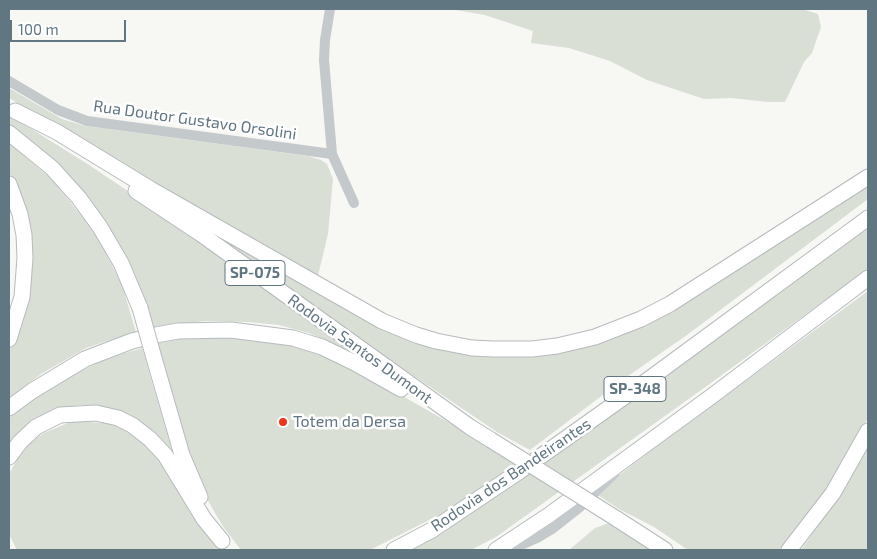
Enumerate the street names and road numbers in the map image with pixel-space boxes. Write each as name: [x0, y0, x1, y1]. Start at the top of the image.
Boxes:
street label: Rua Doutor Gustavo Orsolini: [92, 96, 298, 144]
road number: SP-075: [225, 260, 285, 286]
street label: Rodovia Santos Dumont: [284, 290, 436, 408]
road number: SP-348: [604, 376, 666, 402]
street label: Rodovia dos Bandeirantes: [427, 414, 595, 536]

